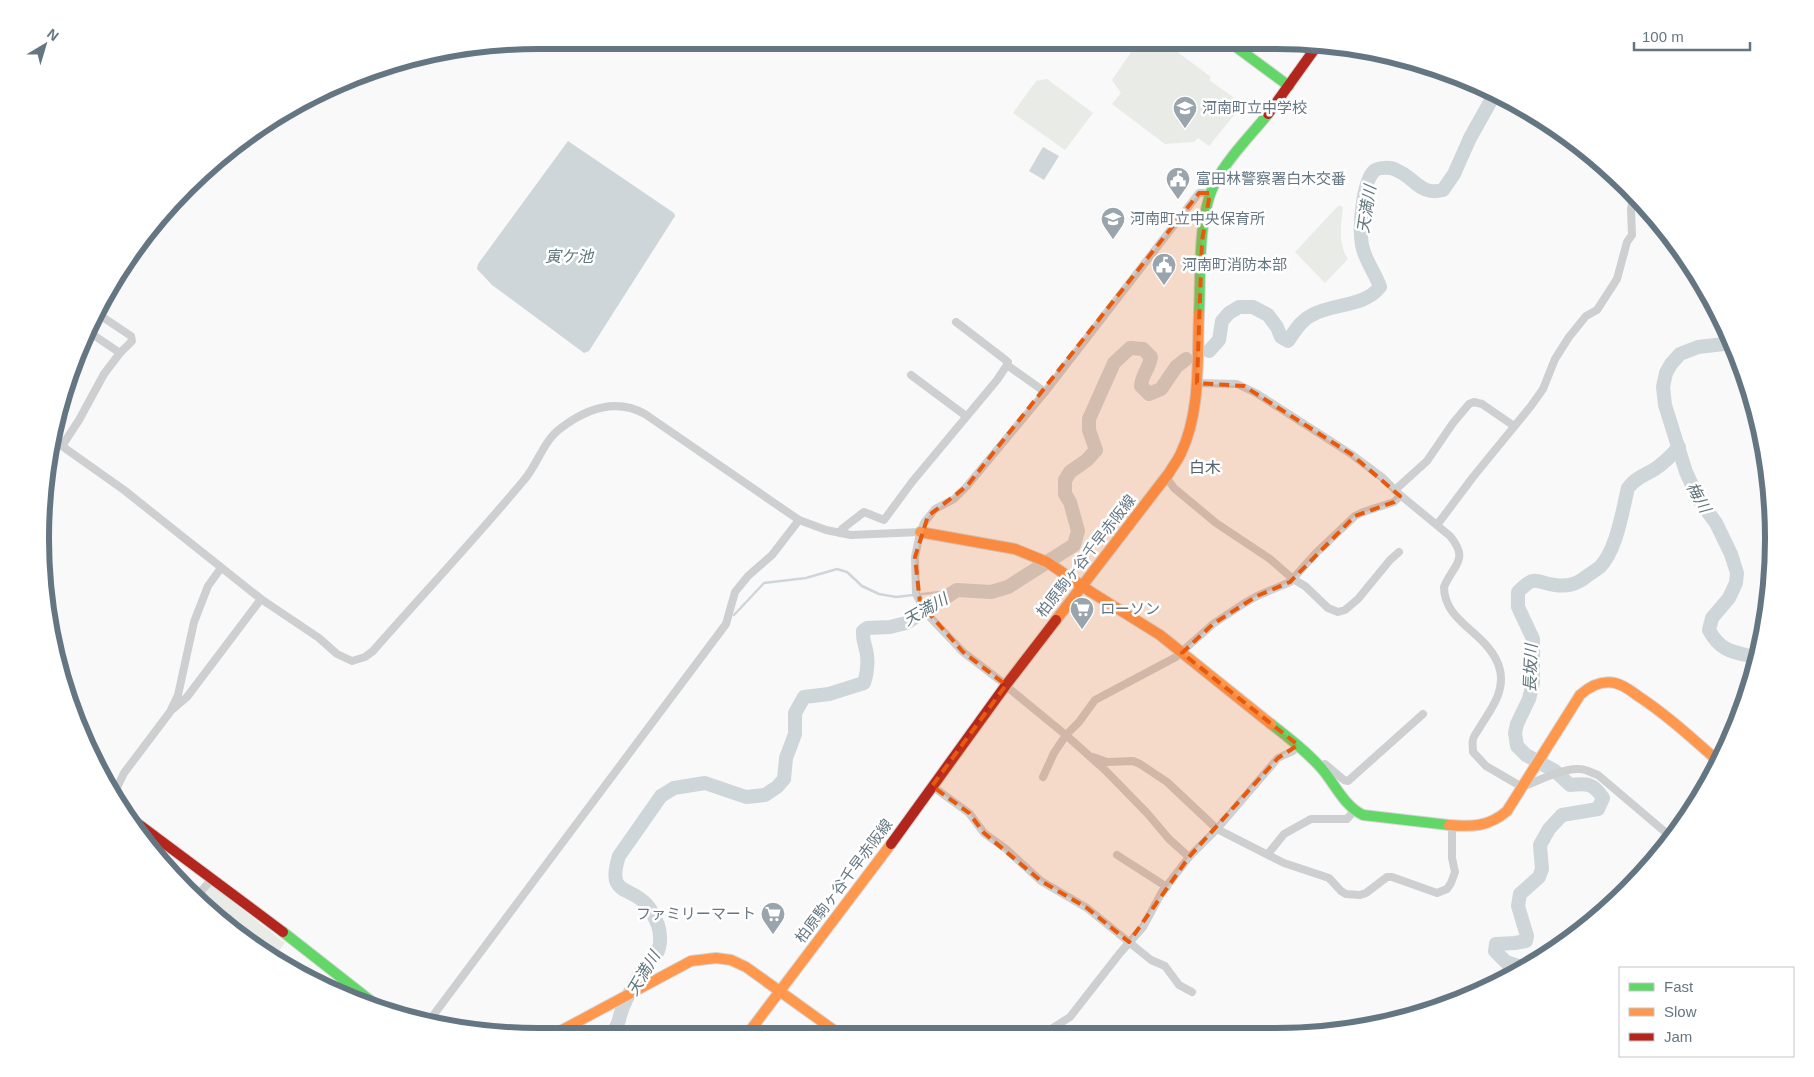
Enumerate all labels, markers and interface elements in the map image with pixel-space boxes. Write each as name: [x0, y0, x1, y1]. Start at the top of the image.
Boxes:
north arrow: [20, 20, 70, 70]
scale bar: [1634, 20, 1750, 52]
text: N: [44, 25, 62, 44]
text: 100 m: [1642, 28, 1684, 45]
school or university icon: 河南町立中学校: [1172, 95, 1198, 129]
place label: 河南町立中学校: [1202, 99, 1307, 116]
public building icon: 富田林警察署白木交番: [1165, 166, 1191, 200]
place label: 富田林警察署白木交番: [1196, 170, 1346, 187]
water label: 天満川: [1354, 182, 1379, 234]
school or university icon: 河南町立中央保育所: [1100, 206, 1126, 240]
place label: 河南町立中央保育所: [1130, 210, 1265, 227]
water label: 寅ケ池: [545, 248, 595, 265]
public building icon: 河南町消防本部: [1151, 252, 1177, 286]
place label: 河南町消防本部: [1182, 256, 1287, 273]
district label: 白木: [1189, 459, 1221, 476]
water label: 梅川: [1683, 479, 1715, 517]
street label: 柏原駒ヶ谷千早赤阪線: [1033, 491, 1138, 620]
water label: 天満川: [900, 589, 952, 629]
supermarket icon: ローソン: [1069, 596, 1095, 630]
place label: ローソン: [1100, 600, 1160, 617]
water label: 長坂川: [1521, 642, 1540, 692]
street label: 柏原駒ヶ谷千早赤阪線: [792, 816, 896, 946]
supermarket icon: ファミリーマート: [760, 901, 786, 935]
place label: ファミリーマート: [636, 905, 756, 922]
water label: 天満川: [624, 947, 664, 998]
legend: [1619, 967, 1794, 1057]
text: Fast: [1664, 978, 1694, 995]
text: Slow: [1664, 1003, 1697, 1020]
text: Jam: [1664, 1028, 1692, 1045]

